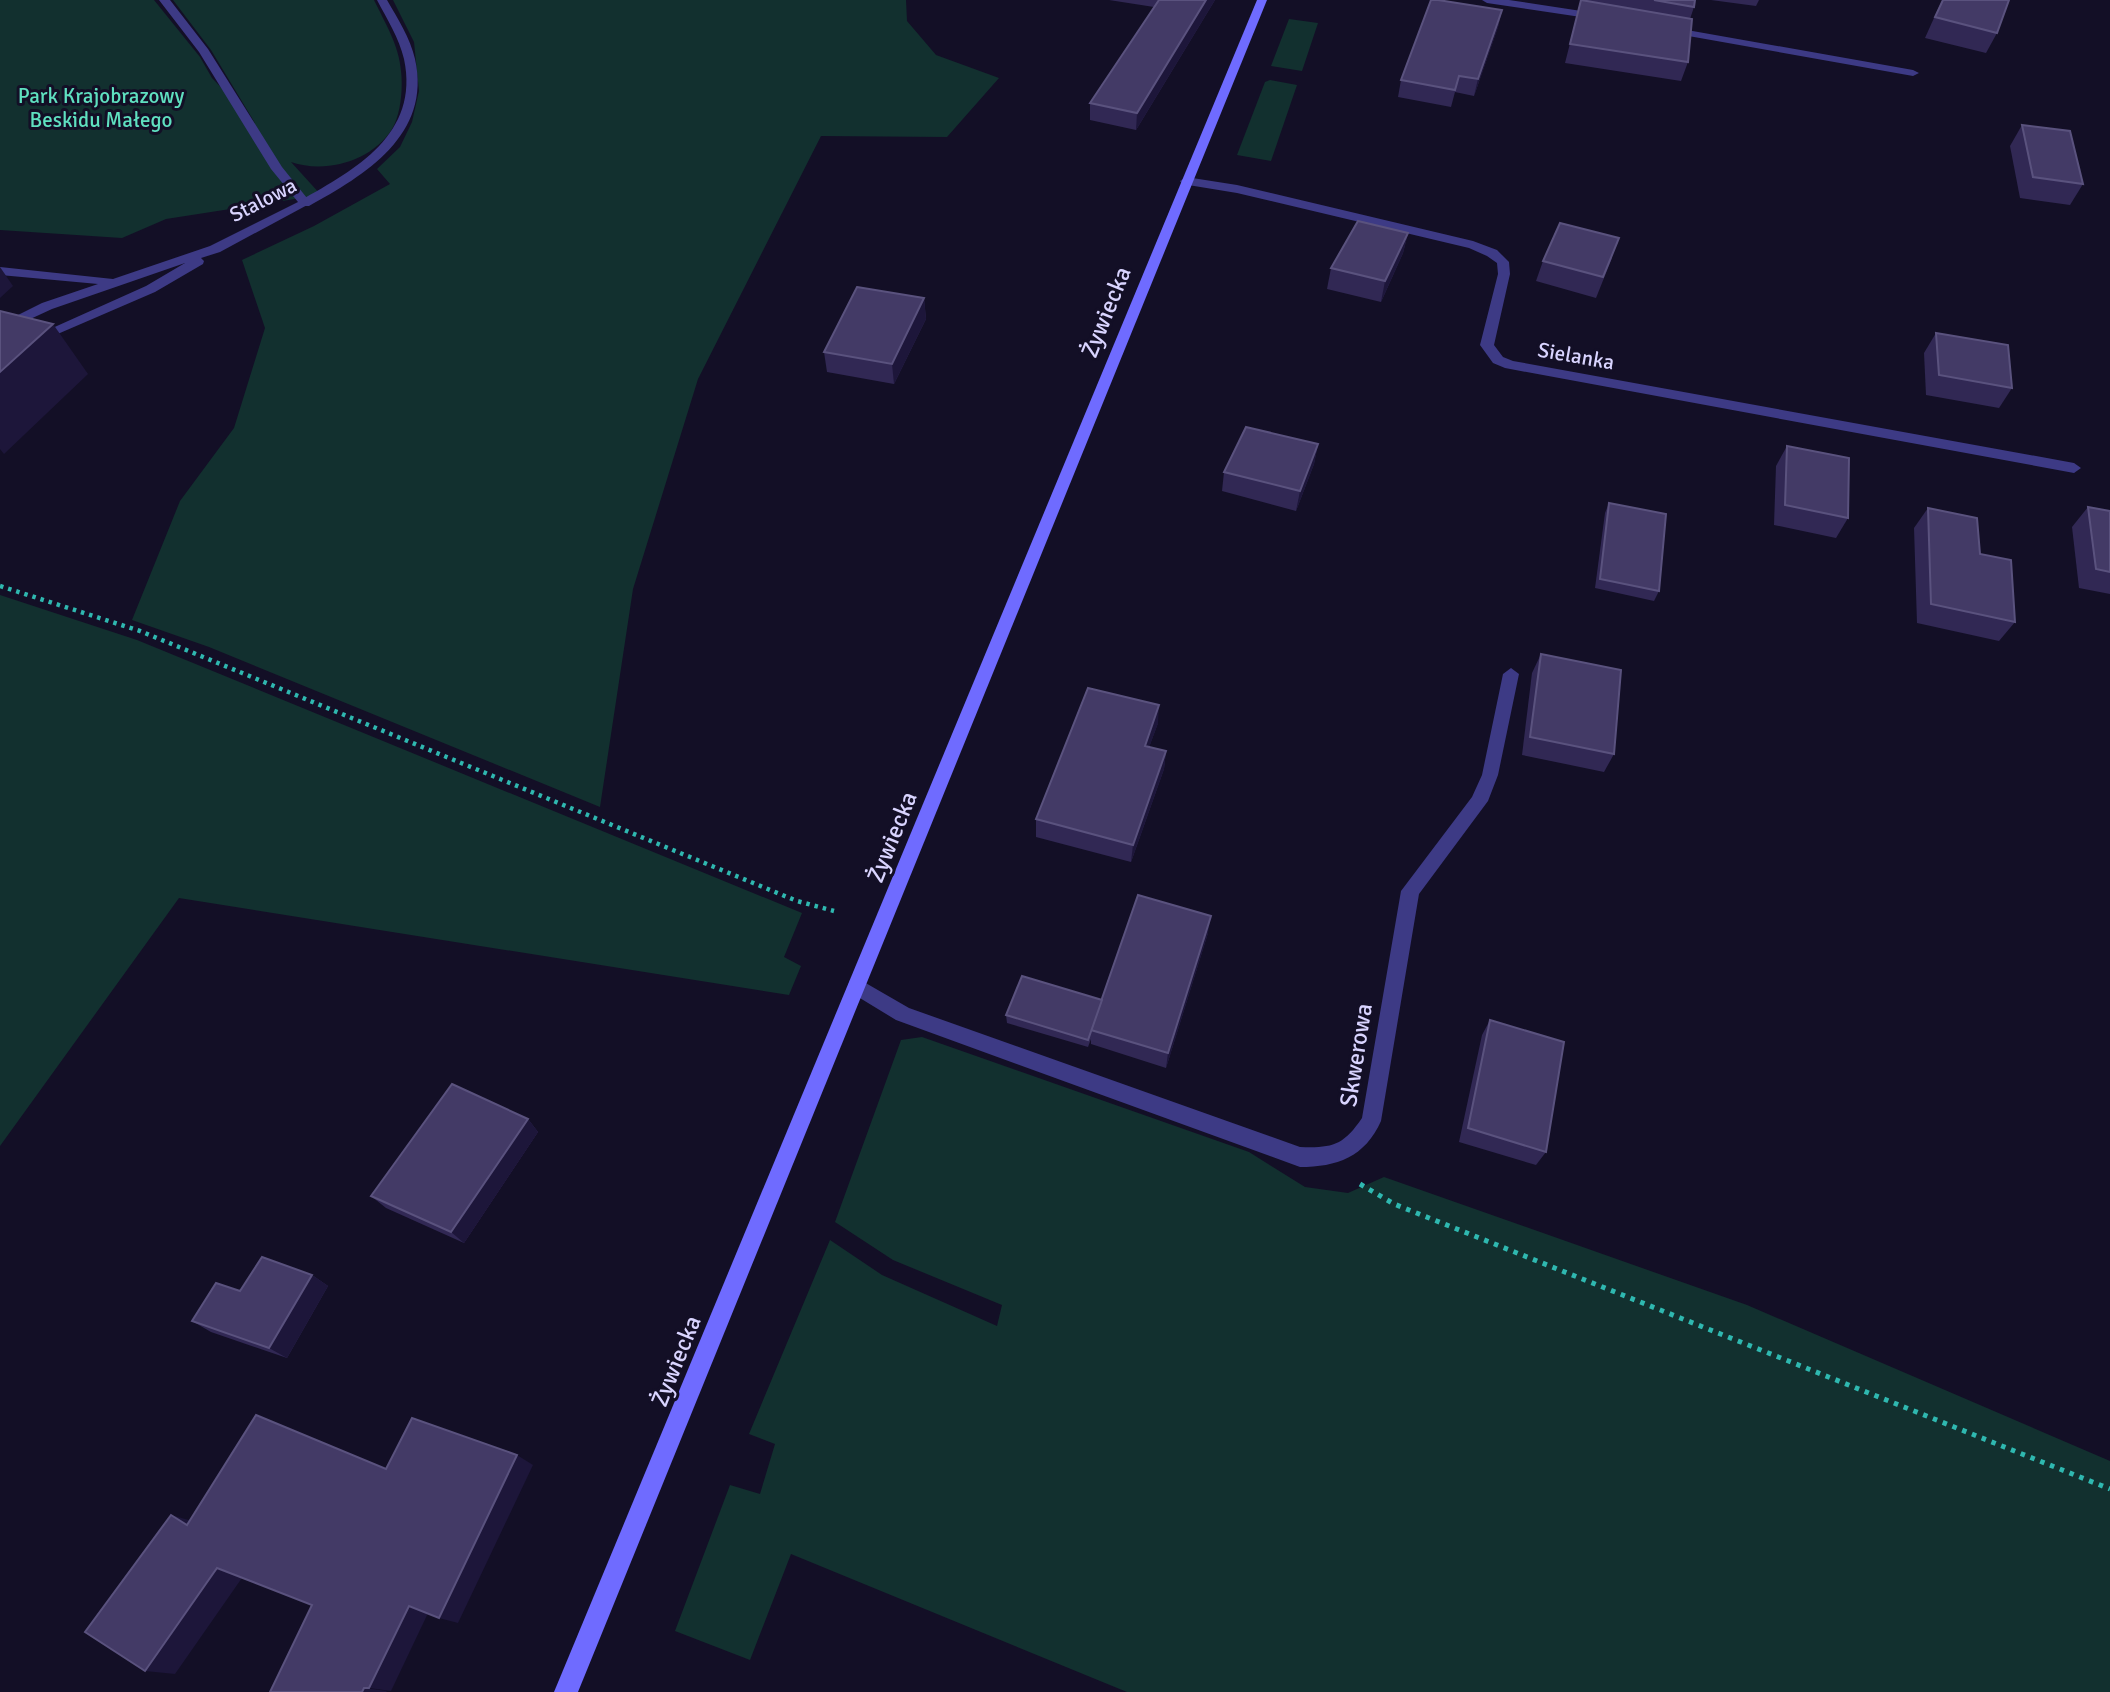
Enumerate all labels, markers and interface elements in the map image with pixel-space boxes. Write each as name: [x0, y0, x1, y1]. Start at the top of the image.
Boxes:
park label: Park Krajobrazowy Beskidu Małego: [18, 83, 184, 133]
street label: Stalowa: [225, 172, 301, 228]
street label: Żywiecka: [1074, 262, 1138, 362]
street label: Sielanka: [1536, 336, 1616, 376]
street label: Żywiecka: [860, 787, 924, 887]
street label: Skwerowa: [1333, 1001, 1379, 1109]
street label: Żywiecka: [644, 1311, 708, 1411]

